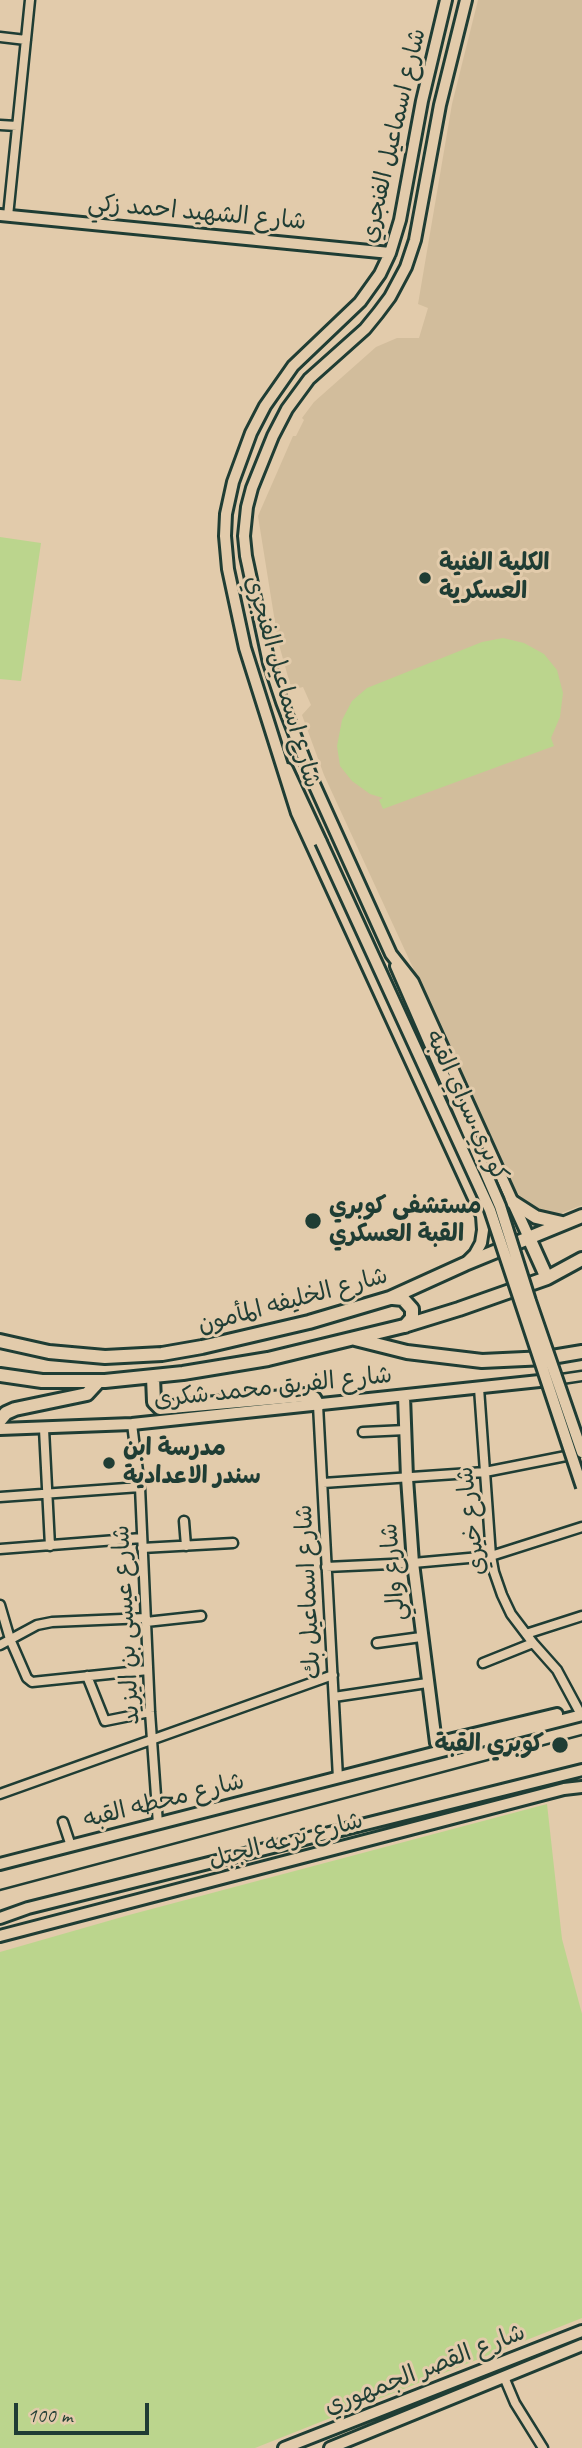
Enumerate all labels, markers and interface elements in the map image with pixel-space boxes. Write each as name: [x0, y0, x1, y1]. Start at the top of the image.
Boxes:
street label: شارع اسماعيل الفنجري: [355, 26, 433, 246]
street label: شارع الشهيد احمد زكي: [87, 189, 307, 237]
place label: الكلية الفنية العسكرية: [439, 550, 550, 606]
marker: الكلية الفنية العسكرية: [417, 570, 433, 586]
street label: شارع اسماعيل الفنجري: [238, 573, 326, 791]
street label: كوبري سراي القبه: [418, 1026, 514, 1186]
place label: مستشفى كوبري القبة العسكري: [329, 1193, 481, 1249]
marker: مستشفى كوبري القبة العسكري: [303, 1211, 323, 1231]
street label: شارع الخليفه المأمون: [195, 1262, 391, 1340]
street label: شارع الفريق محمد شكرى: [152, 1361, 394, 1415]
place label: مدرسة ابن سندر الاعدادية: [123, 1435, 261, 1491]
marker: مدرسة ابن سندر الاعدادية: [101, 1455, 117, 1471]
street label: شارع خيري: [451, 1465, 493, 1577]
street label: شارع اسماعيل بك: [290, 1504, 328, 1680]
street label: شارع والي: [375, 1522, 413, 1622]
street label: شارع عيسى بن اليزيد: [107, 1524, 147, 1726]
place label: كوبري القبة: [434, 1731, 544, 1759]
marker: كوبري القبة: [550, 1735, 570, 1755]
street label: شارع محطه القبه: [81, 1767, 247, 1835]
street label: شارع ترعه الجبل: [206, 1807, 366, 1875]
street label: شارع القصر الجمهوري: [320, 2318, 530, 2422]
scale bar: [18, 2388, 152, 2432]
text: 100 m: [27, 2402, 72, 2428]

